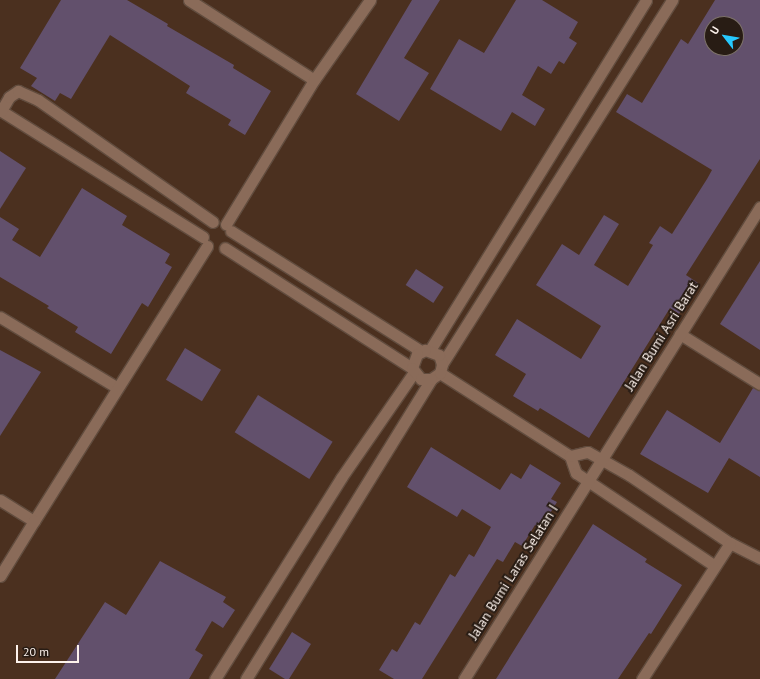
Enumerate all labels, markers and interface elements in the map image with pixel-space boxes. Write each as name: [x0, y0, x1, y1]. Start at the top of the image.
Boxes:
north arrow: [704, 16, 744, 56]
text: U: [707, 24, 722, 37]
street label: Jalan Bumi Asri Barat: [621, 278, 701, 394]
street label: Jalan Bumi Laras Selatan I: [465, 501, 561, 643]
scale bar: [18, 637, 81, 663]
text: 20 m: [23, 644, 49, 659]

